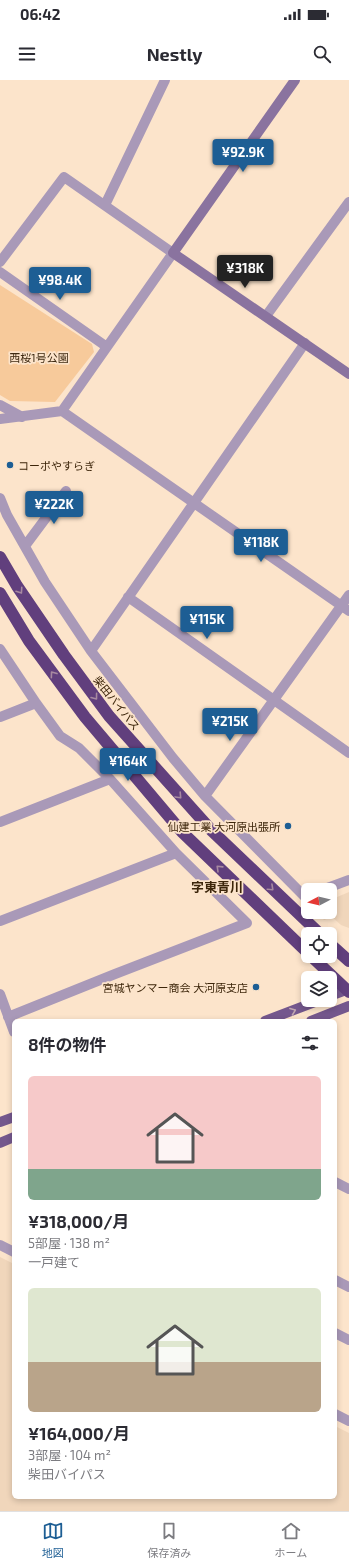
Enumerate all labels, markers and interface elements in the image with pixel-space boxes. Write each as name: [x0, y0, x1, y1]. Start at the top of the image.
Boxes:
text: 06:42: [20, 5, 60, 23]
icon: menu: [16, 43, 38, 65]
text: Nestly: [147, 43, 202, 65]
icon: search: [311, 43, 333, 65]
pin: ¥92.9K: [210, 139, 276, 173]
text: ¥92.9K: [222, 144, 264, 160]
pin: ¥318K: [217, 255, 273, 289]
text: ¥318K: [226, 260, 264, 276]
pin: ¥98.4K: [27, 267, 93, 301]
text: ¥98.4K: [38, 272, 82, 288]
park label: 西桜1号公園: [9, 351, 69, 364]
place label: コーポやすらぎ: [18, 459, 95, 472]
marker: コーポやすらぎ: [5, 460, 15, 470]
pin: ¥222K: [26, 491, 82, 525]
text: ¥222K: [34, 496, 74, 512]
pin: ¥118K: [233, 529, 289, 563]
text: ¥118K: [243, 534, 279, 550]
one-way arrow: [15, 587, 23, 594]
pin: ¥115K: [179, 606, 235, 640]
text: ¥115K: [189, 611, 225, 627]
one-way arrow: [51, 671, 58, 678]
street label: 柴田バイパス: [91, 673, 143, 733]
one-way arrow: [90, 692, 97, 699]
pin: ¥215K: [202, 708, 258, 742]
text: ¥215K: [211, 713, 249, 729]
pin: ¥164K: [100, 748, 156, 782]
text: ¥164K: [109, 753, 147, 769]
one-way arrow: [175, 791, 182, 799]
place label: 仙建工業 大河原出張所: [168, 820, 281, 833]
marker: 仙建工業 大河原出張所: [283, 821, 293, 831]
one-way arrow: [216, 865, 224, 873]
district label: 字東青川: [191, 879, 243, 895]
one-way arrow: [266, 883, 274, 891]
north arrow: [301, 883, 337, 919]
map controls: [301, 883, 337, 1007]
button: locate: [301, 927, 337, 963]
button: layers: [301, 971, 337, 1007]
place label: 宮城ヤンマー商会 大河原支店: [103, 981, 248, 994]
marker: 宮城ヤンマー商会 大河原支店: [251, 982, 261, 992]
one-way arrow: [289, 1007, 296, 1015]
icon: filters: [299, 1032, 321, 1054]
text: 8件の物件: [28, 1034, 107, 1054]
icon: home: [139, 1102, 211, 1174]
text: ¥318,000/月: [28, 1211, 130, 1231]
text: 5部屋 · 138 m²: [28, 1235, 110, 1251]
text: 一戸建て: [28, 1254, 80, 1270]
icon: home: [139, 1314, 211, 1386]
text: ¥164,000/月: [28, 1423, 130, 1443]
text: 3部屋 · 104 m²: [28, 1447, 111, 1463]
text: 柴田バイパス: [28, 1466, 106, 1482]
tab: 地図: [42, 1520, 64, 1560]
tab: 保存済み: [147, 1520, 191, 1560]
tab: ホーム: [275, 1520, 307, 1560]

